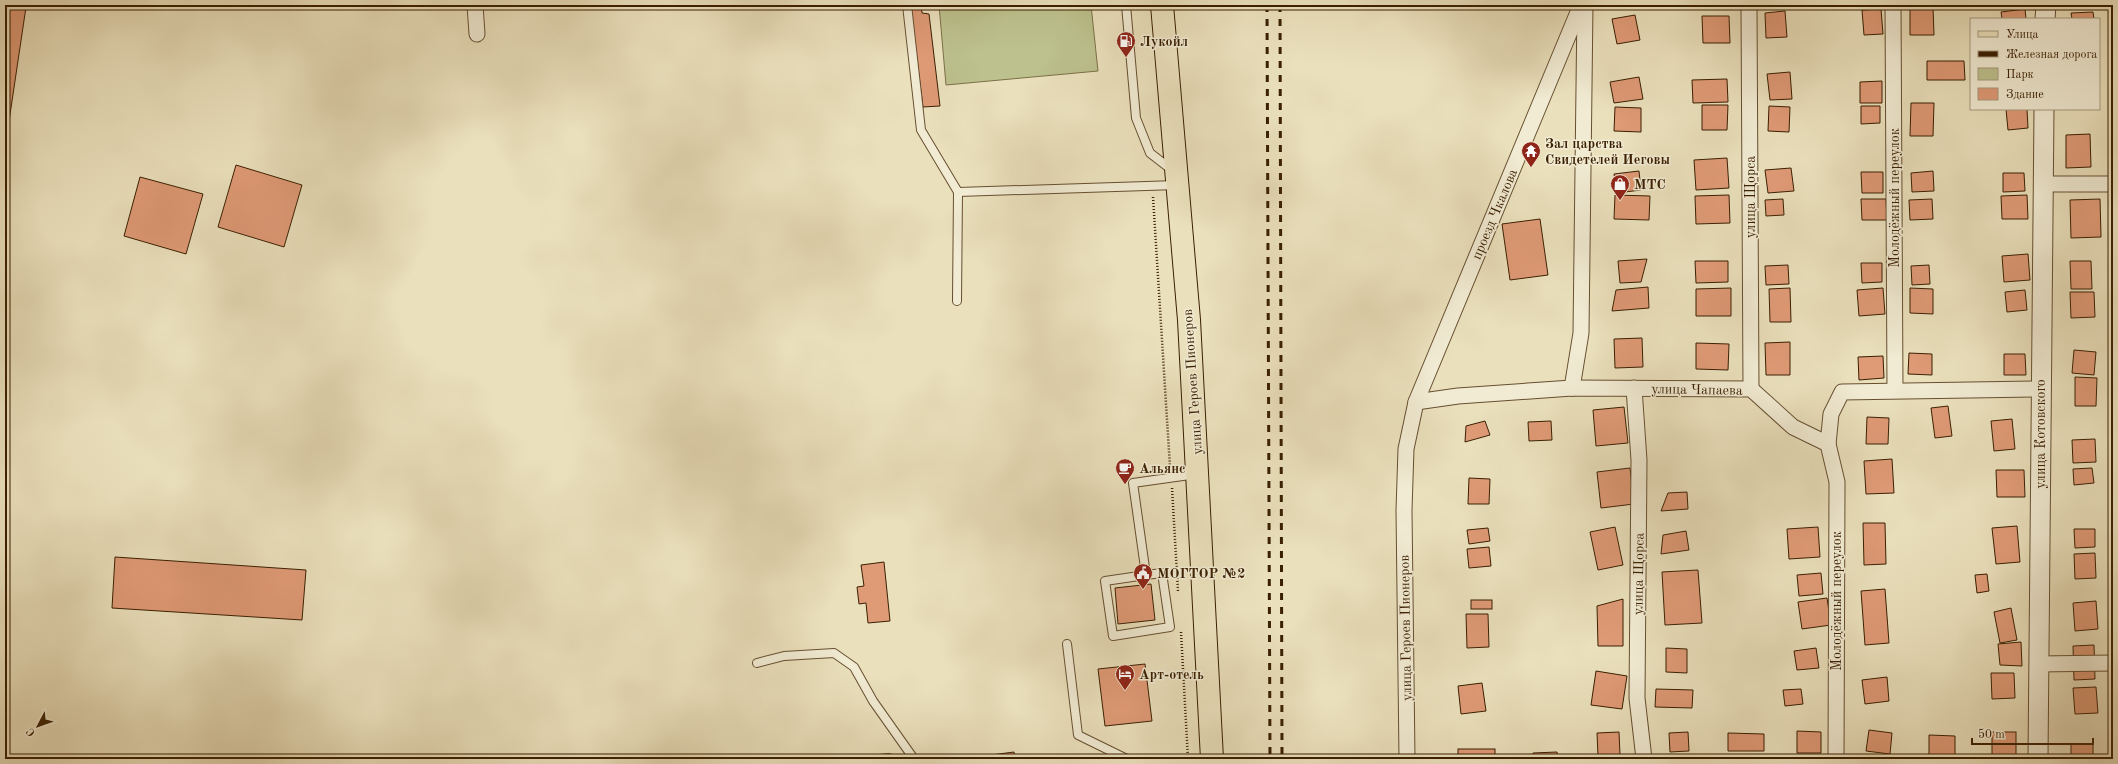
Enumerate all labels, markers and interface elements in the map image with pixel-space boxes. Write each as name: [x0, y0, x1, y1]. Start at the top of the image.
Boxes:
legend: [1970, 18, 2100, 110]
text: Улица: [2006, 29, 2039, 41]
fuel station icon: Лукойл: [1115, 30, 1137, 58]
place label: Лукойл: [1140, 35, 1188, 49]
text: Железная дорога: [2006, 49, 2097, 61]
text: Парк: [2006, 69, 2034, 81]
text: Здание: [2006, 89, 2044, 101]
street label: Молодёжный переулок: [1888, 128, 1902, 268]
place label: Зал царства Свидетелей Иеговы: [1545, 137, 1671, 167]
temple icon: Зал царства Свидетелей Иеговы: [1520, 140, 1542, 168]
street label: улица Щорса: [1744, 156, 1758, 238]
street label: проезд Чкалова: [1470, 167, 1520, 262]
shop icon: МТС: [1609, 173, 1631, 201]
place label: МТС: [1634, 178, 1666, 192]
street label: улица Героев Пионеров: [1181, 308, 1205, 455]
street label: улица Котовского: [2034, 379, 2048, 489]
street label: улица Чапаева: [1651, 382, 1743, 398]
cafe icon: Альянс: [1114, 457, 1136, 485]
place label: Альянс: [1139, 462, 1186, 476]
street label: Молодёжный переулок: [1830, 531, 1844, 671]
street label: улица Щорса: [1631, 533, 1647, 615]
street label: улица Героев Пионеров: [1398, 555, 1414, 701]
public building icon: МОГТОР №2: [1132, 562, 1154, 590]
place label: МОГТОР №2: [1157, 567, 1245, 581]
hotel icon: Арт-отель: [1114, 663, 1136, 691]
place label: Арт-отель: [1139, 668, 1204, 682]
north arrow: [18, 706, 58, 746]
scale bar: [1972, 720, 2093, 746]
text: С: [25, 725, 38, 738]
text: 50 m: [1978, 728, 2005, 741]

